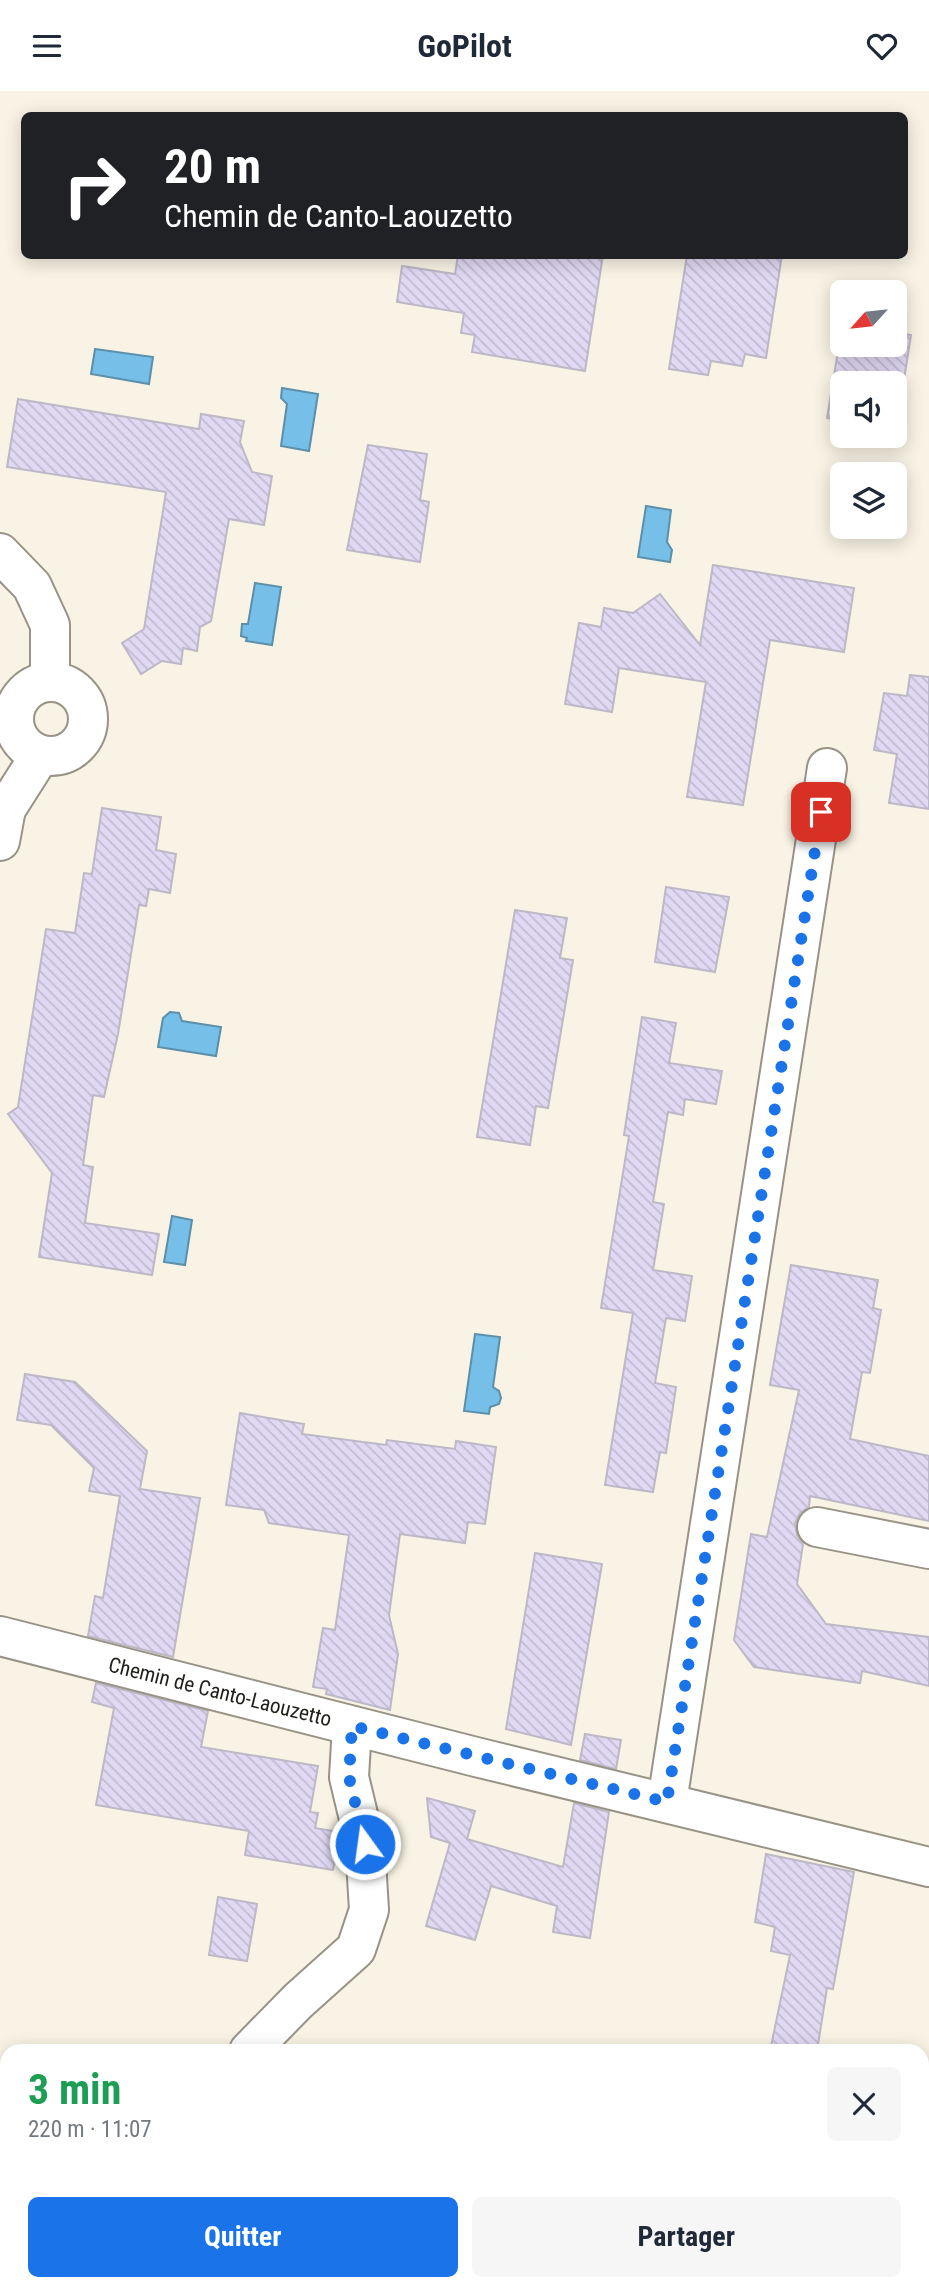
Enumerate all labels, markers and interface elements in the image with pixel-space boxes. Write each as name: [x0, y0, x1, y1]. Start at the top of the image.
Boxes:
icon: menu: [28, 27, 66, 65]
text: GoPilot: [417, 27, 512, 65]
icon: heart: [863, 27, 901, 65]
text: 20 m: [164, 138, 261, 195]
icon: right: [49, 140, 140, 231]
text: Chemin de Canto-Laouzetto: [164, 197, 513, 235]
north arrow: [830, 280, 906, 357]
map controls: [830, 280, 907, 539]
button: sound: [830, 371, 907, 448]
button: layers: [830, 462, 907, 539]
pin: [791, 782, 851, 842]
icon: arrive: [802, 793, 840, 831]
street label: Chemin de Canto-Laouzetto: [106, 1653, 334, 1731]
position arrow: [328, 1807, 402, 1881]
text: 3 min: [28, 2065, 121, 2114]
button: close: [827, 2067, 901, 2141]
text: 220 m · 11:07: [28, 2116, 152, 2143]
button: Quitter: [28, 2197, 458, 2277]
button: Partager: [472, 2197, 901, 2277]

